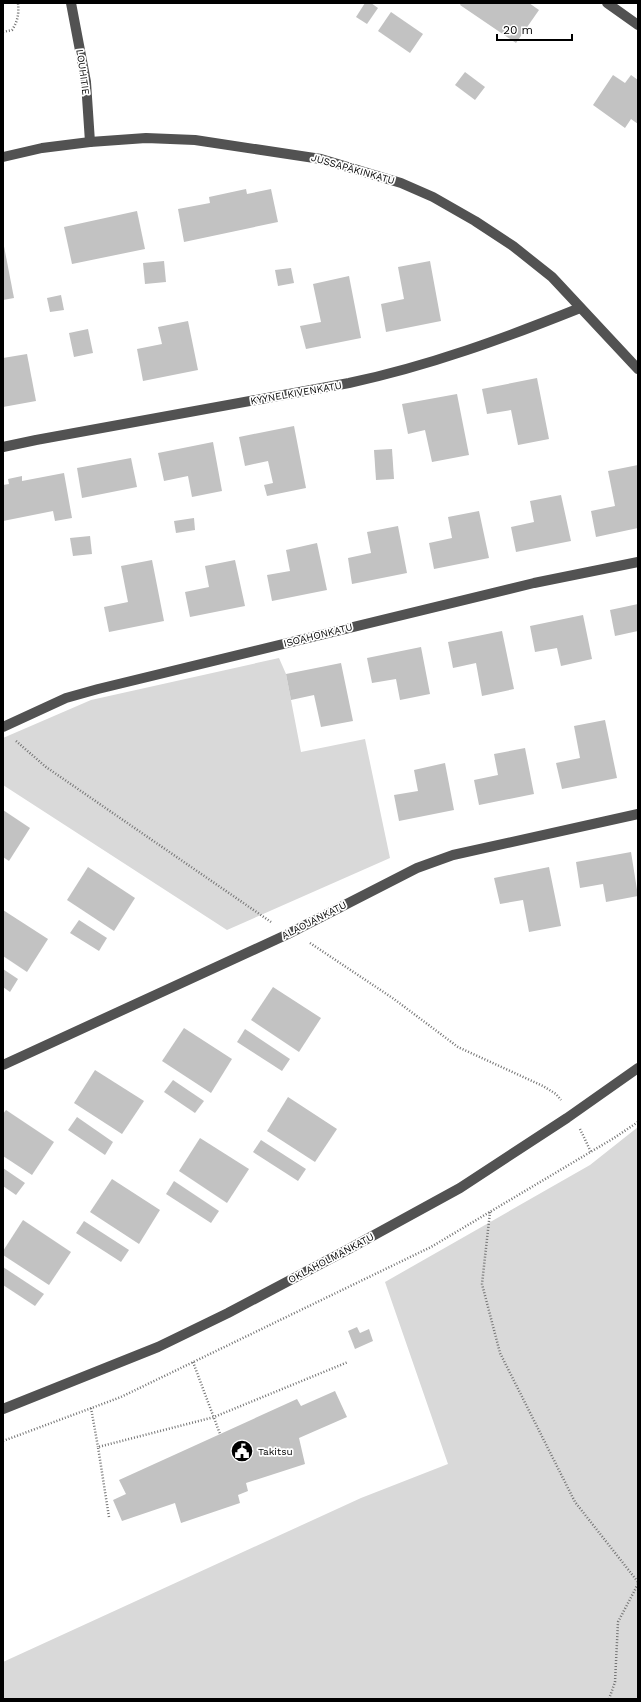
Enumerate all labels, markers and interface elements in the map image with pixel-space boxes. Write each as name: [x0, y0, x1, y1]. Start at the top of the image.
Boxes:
scale bar: [497, 16, 572, 42]
text: 20 m: [503, 23, 533, 37]
street label: LOUHITIE: [74, 48, 92, 96]
street label: JUSSAPÄKINKATU: [310, 152, 396, 186]
street label: KYYNELKIVENKATU: [249, 380, 343, 406]
street label: ISOAHONKATU: [282, 621, 354, 649]
street label: ALAOJANKATU: [280, 899, 348, 941]
street label: OKLAHOLMANKATU: [286, 1231, 376, 1285]
public building icon: Takitsu: [229, 1438, 255, 1464]
place label: Takitsu: [258, 1446, 293, 1457]

